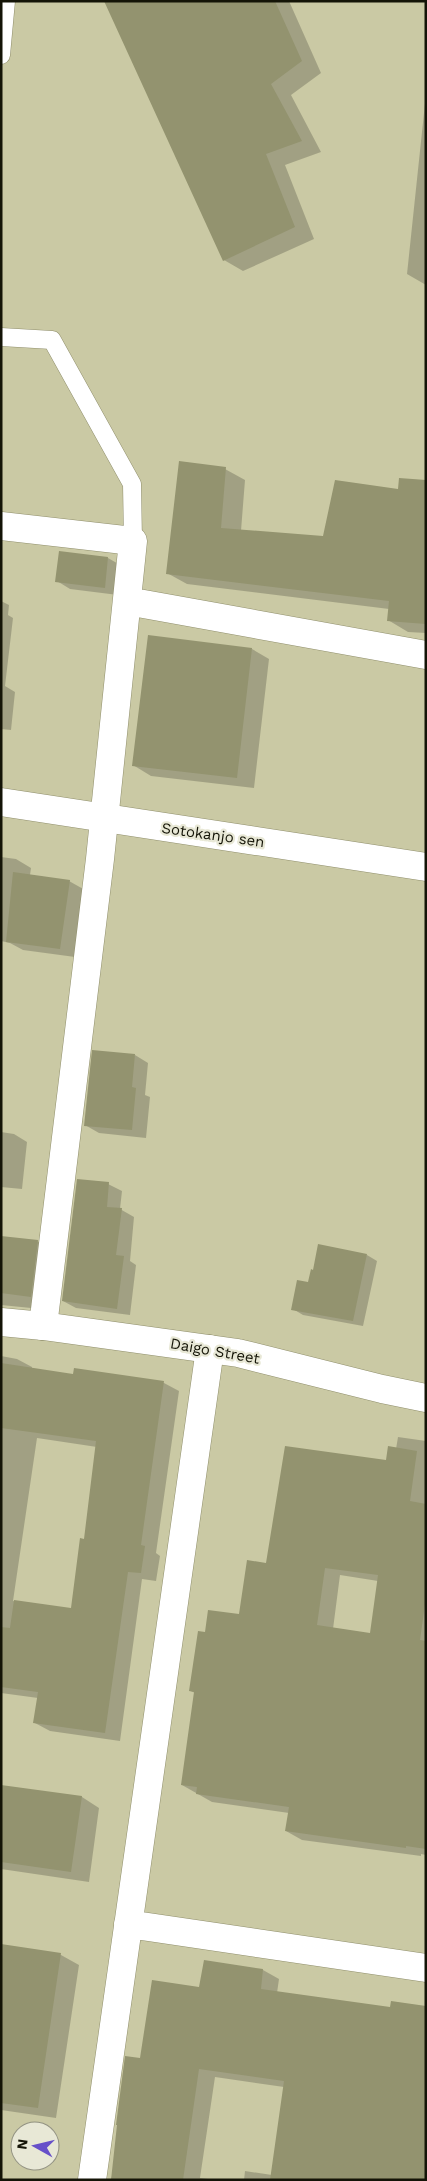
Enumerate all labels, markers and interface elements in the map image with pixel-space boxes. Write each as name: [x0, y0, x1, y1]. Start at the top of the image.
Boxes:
street label: Sotokanjo sen: [160, 819, 266, 851]
street label: Daigo Street: [169, 1334, 262, 1368]
north arrow: [10, 2121, 60, 2171]
text: N: [13, 2138, 31, 2150]

